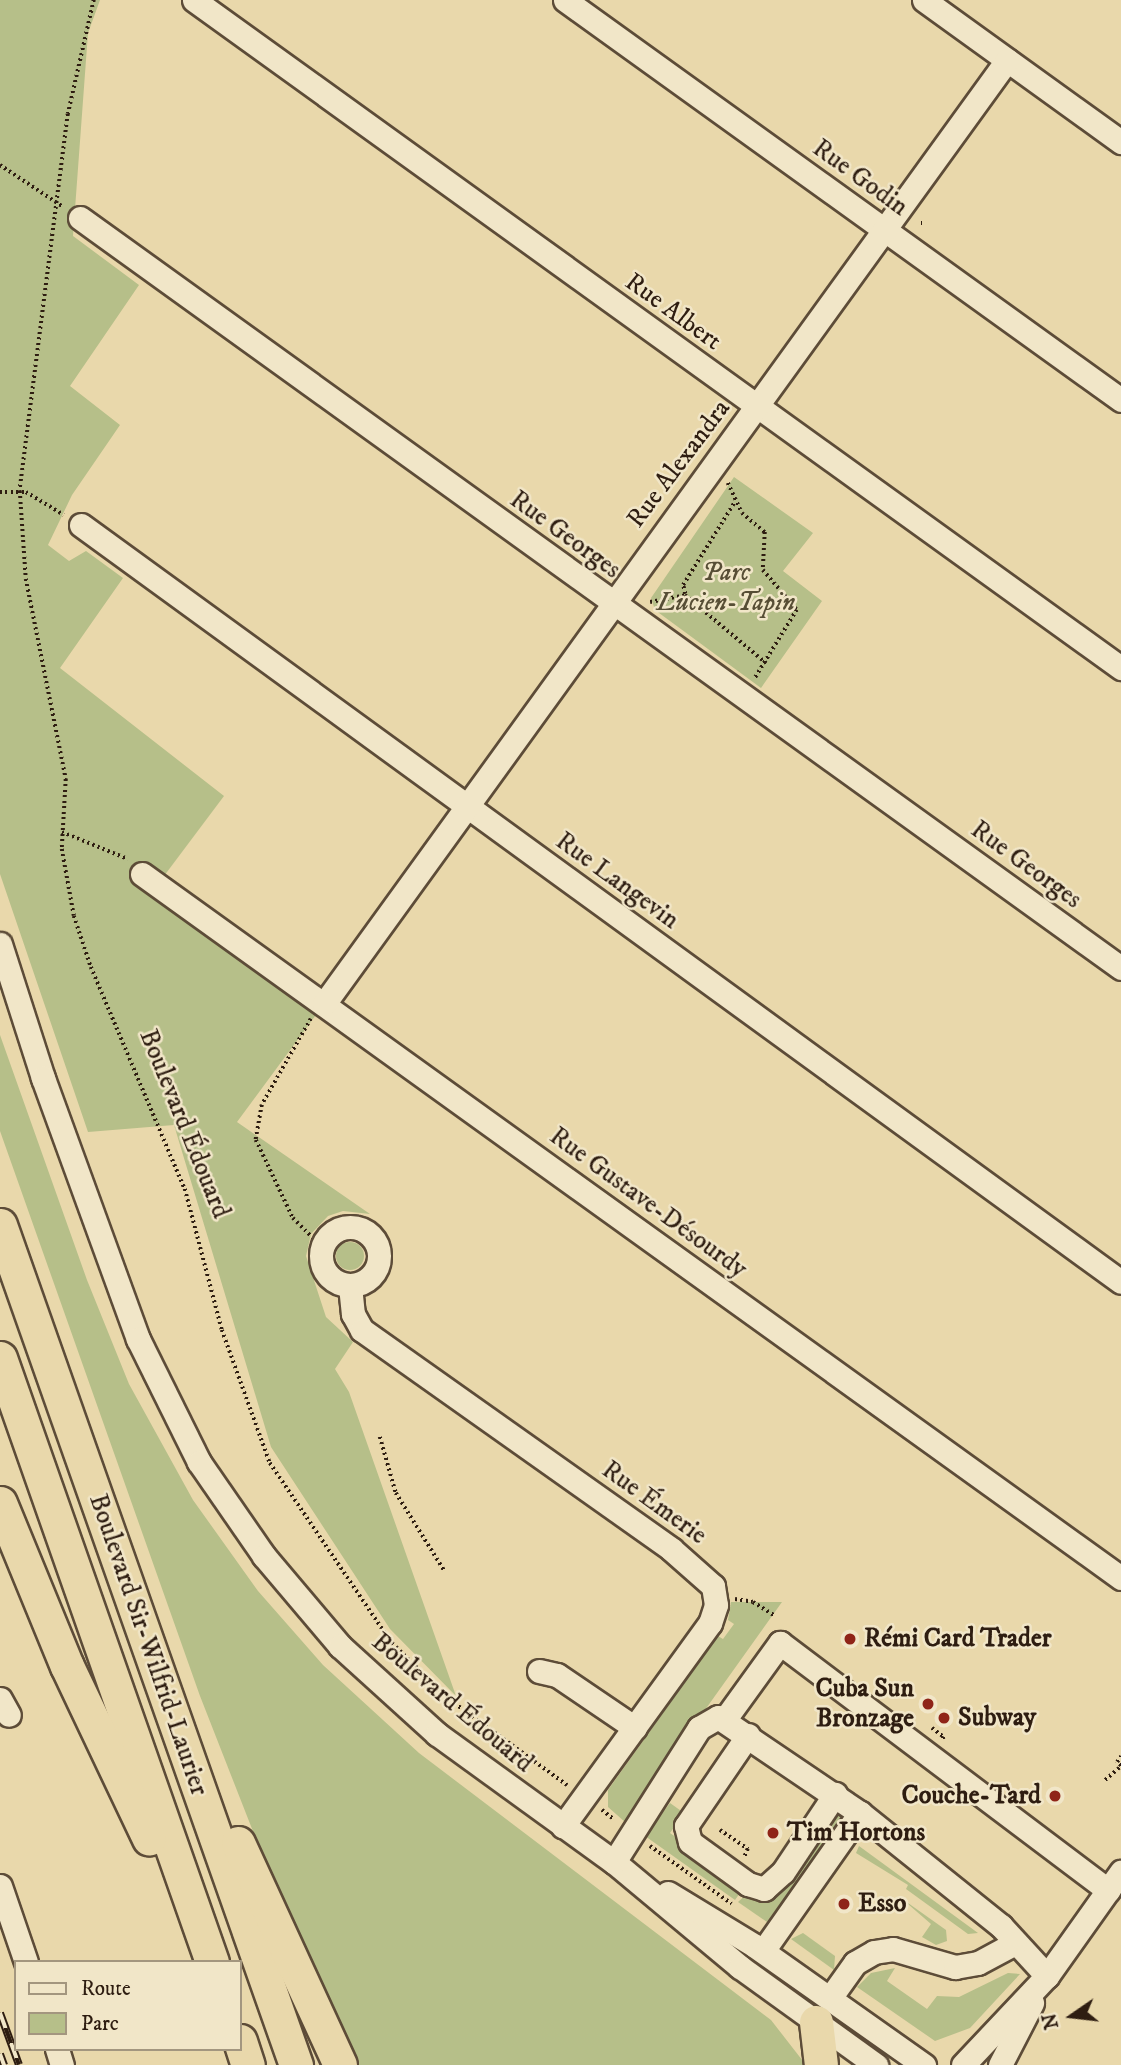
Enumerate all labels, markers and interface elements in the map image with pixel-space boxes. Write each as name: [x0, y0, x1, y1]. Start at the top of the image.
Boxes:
street label: Rue Godin: [806, 133, 914, 223]
street label: Rue Albert: [619, 267, 727, 357]
street label: Rue Alexandra: [621, 394, 737, 534]
street label: Rue Georges: [503, 484, 627, 586]
park label: Parc Lucien-Tapin: [657, 557, 795, 618]
street label: Rue Georges: [964, 814, 1088, 916]
street label: Rue Langevin: [549, 826, 685, 936]
street label: Boulevard Édouard: [132, 1025, 236, 1223]
street label: Rue Gustave-Désourdy: [543, 1121, 753, 1285]
street label: Rue Émerie: [596, 1455, 712, 1551]
street label: Boulevard Sir-Wilfrid-Laurier: [82, 1490, 214, 1800]
place label: Rémi Card Trader: [864, 1623, 1051, 1655]
street label: Boulevard Édouard: [365, 1626, 539, 1780]
marker: Rémi Card Trader: [842, 1631, 858, 1647]
place label: Cuba Sun Bronzage: [816, 1673, 914, 1734]
marker: Cuba Sun Bronzage: [920, 1696, 936, 1712]
place label: Subway: [958, 1702, 1036, 1734]
marker: Subway: [936, 1710, 952, 1726]
place label: Couche-Tard: [901, 1780, 1041, 1812]
marker: Couche-Tard: [1047, 1788, 1063, 1804]
place label: Tim Hortons: [787, 1817, 925, 1849]
marker: Tim Hortons: [765, 1825, 781, 1841]
place label: Esso: [858, 1888, 906, 1920]
marker: Esso: [836, 1896, 852, 1912]
legend: [14, 1960, 242, 2051]
text: Route: [81, 1976, 131, 2002]
north arrow: [1037, 1981, 1107, 2051]
text: Parc: [81, 2011, 119, 2037]
text: N: [1038, 2011, 1064, 2032]

